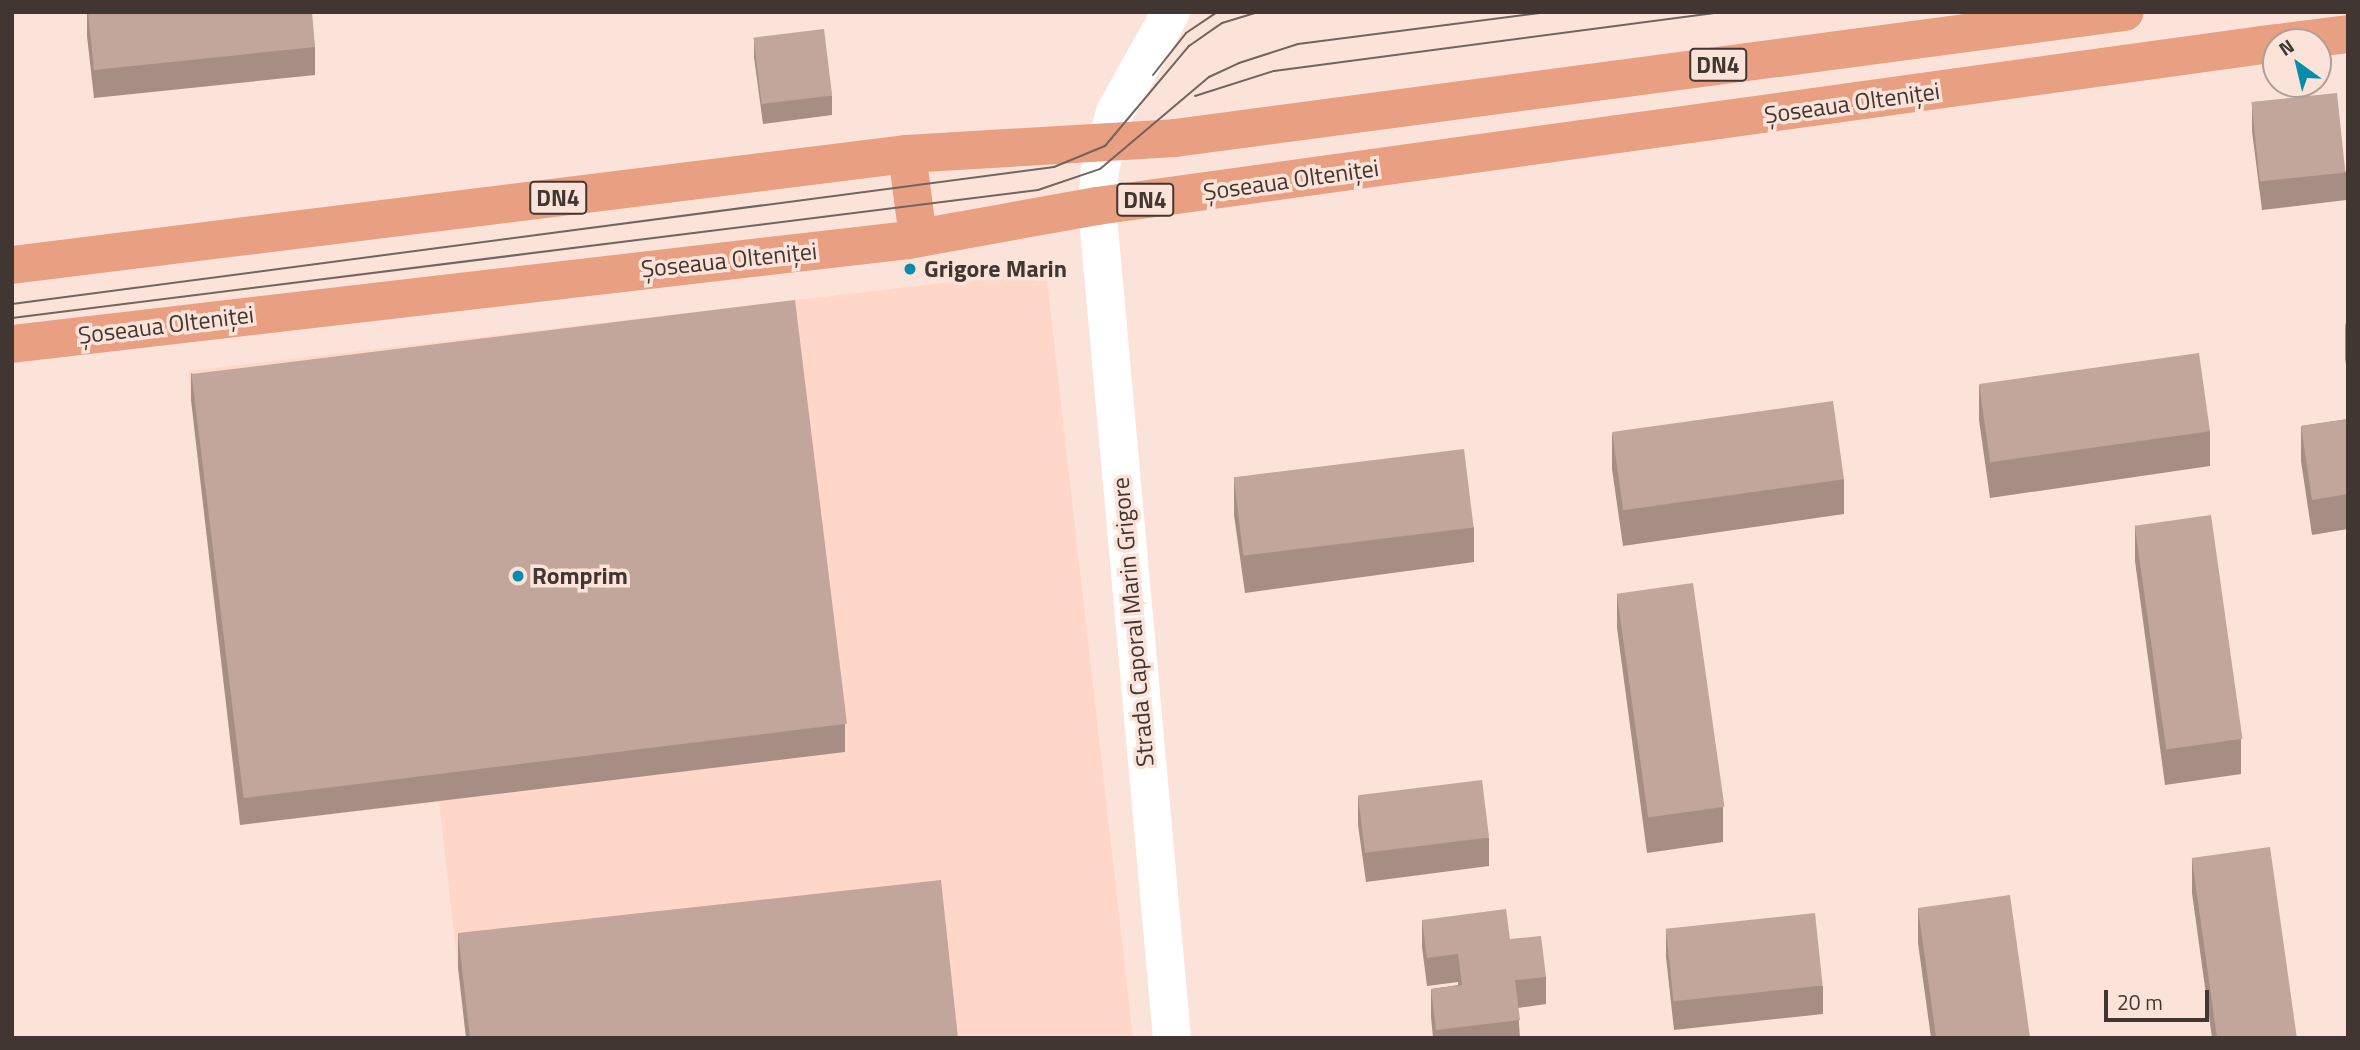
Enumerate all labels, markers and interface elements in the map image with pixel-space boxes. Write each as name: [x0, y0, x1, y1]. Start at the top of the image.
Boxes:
north arrow: [2262, 28, 2332, 98]
text: N: [2273, 31, 2300, 63]
road number: DN4: [1688, 46, 1748, 85]
street label: Șoseaua Olteniței: [1762, 76, 1942, 130]
street label: Șoseaua Olteniței: [1201, 153, 1381, 207]
road number: DN4: [528, 178, 588, 218]
road number: DN4: [1115, 181, 1175, 220]
street label: Șoseaua Olteniței: [640, 236, 818, 284]
place label: Grigore Marin: [924, 255, 1067, 283]
marker: Grigore Marin: [902, 261, 918, 277]
street label: Șoseaua Olteniței: [76, 300, 256, 350]
street label: Strada Caporal Marin Grigore: [1106, 476, 1160, 768]
place label: Romprim: [532, 562, 628, 590]
marker: Romprim: [510, 568, 526, 584]
scale bar: [2108, 976, 2213, 1020]
text: 20 m: [2117, 986, 2163, 1018]

